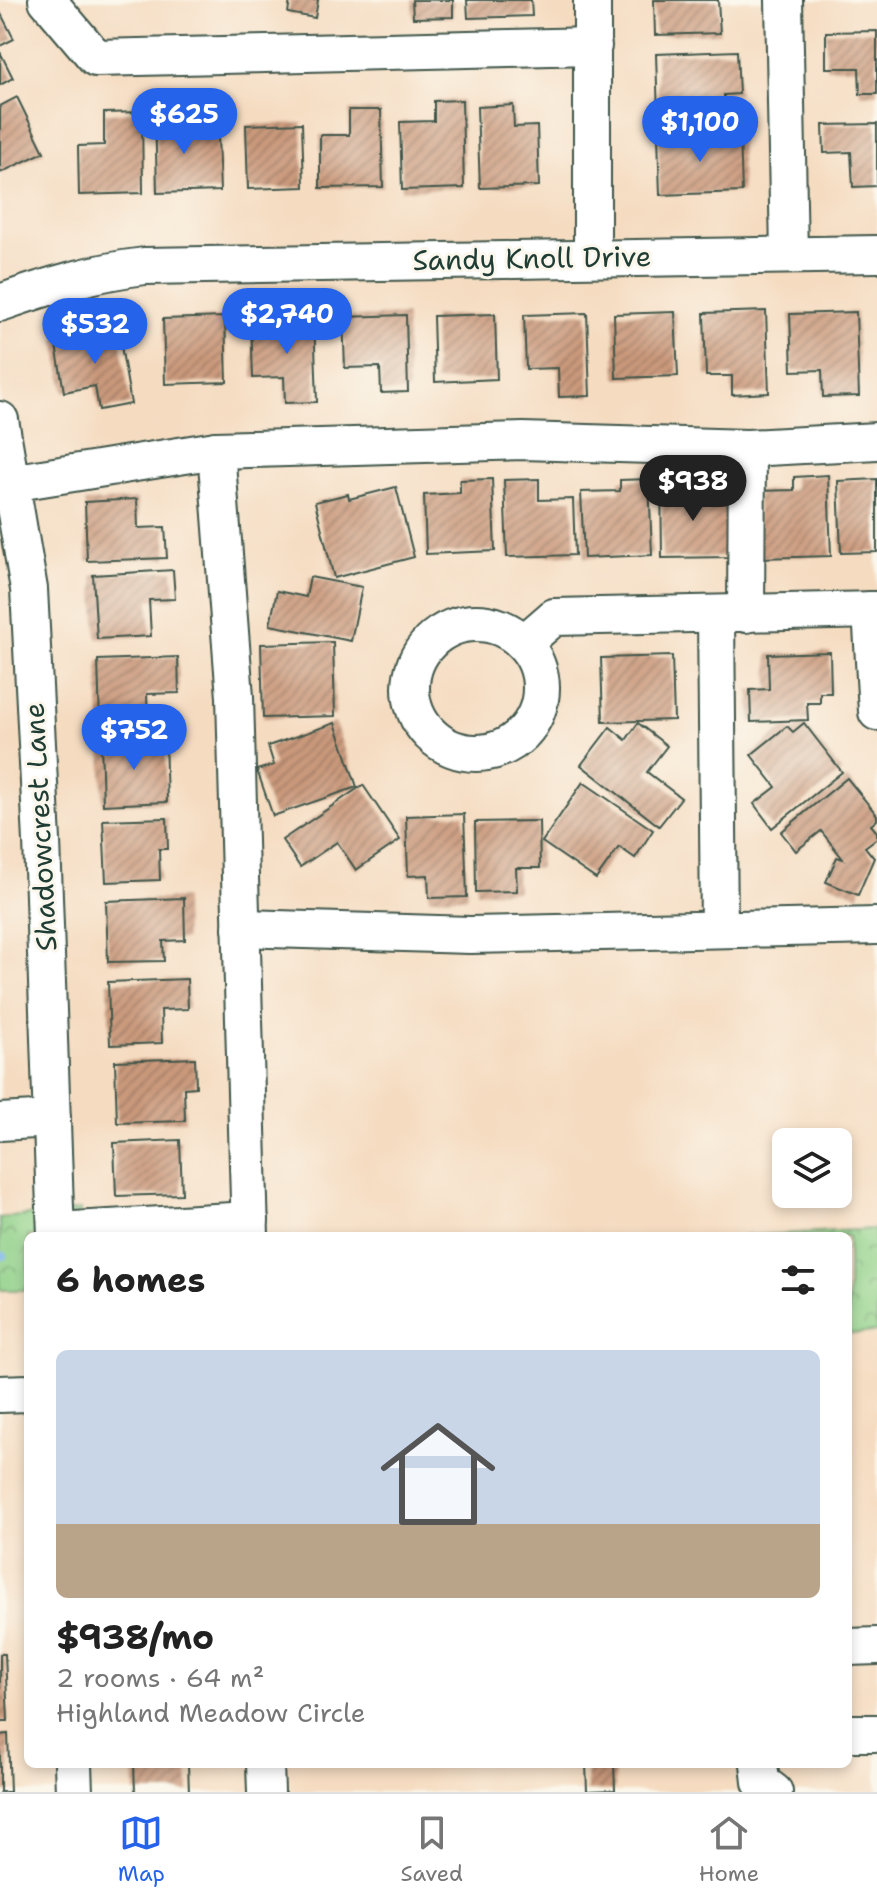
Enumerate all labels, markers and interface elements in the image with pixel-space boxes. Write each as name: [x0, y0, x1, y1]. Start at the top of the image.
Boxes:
pin: $625: [137, 88, 231, 156]
text: $625: [149, 96, 219, 131]
pin: $1,100: [635, 96, 765, 164]
text: $1,100: [660, 104, 740, 139]
street label: Sandy Knoll Drive: [412, 237, 652, 279]
pin: $2,740: [222, 288, 352, 356]
text: $2,740: [240, 296, 334, 331]
pin: $532: [48, 298, 142, 366]
text: $532: [60, 306, 130, 341]
pin: $938: [646, 455, 740, 523]
text: $938: [657, 463, 729, 498]
street label: Shadowcrest Lane: [15, 702, 65, 952]
pin: $752: [87, 704, 181, 772]
text: $752: [100, 712, 168, 747]
map controls: [772, 1128, 852, 1208]
button: layers: [772, 1128, 852, 1208]
text: 6 homes: [56, 1257, 205, 1303]
icon: filters: [776, 1258, 820, 1302]
icon: home: [366, 1402, 510, 1546]
text: $938/mo: [56, 1614, 214, 1660]
text: 2 rooms · 64 m²: [56, 1660, 264, 1695]
text: Highland Meadow Circle: [56, 1695, 365, 1730]
tab: Map: [118, 1811, 165, 1888]
tab: Saved: [401, 1811, 463, 1888]
tab: Home: [699, 1811, 759, 1888]

